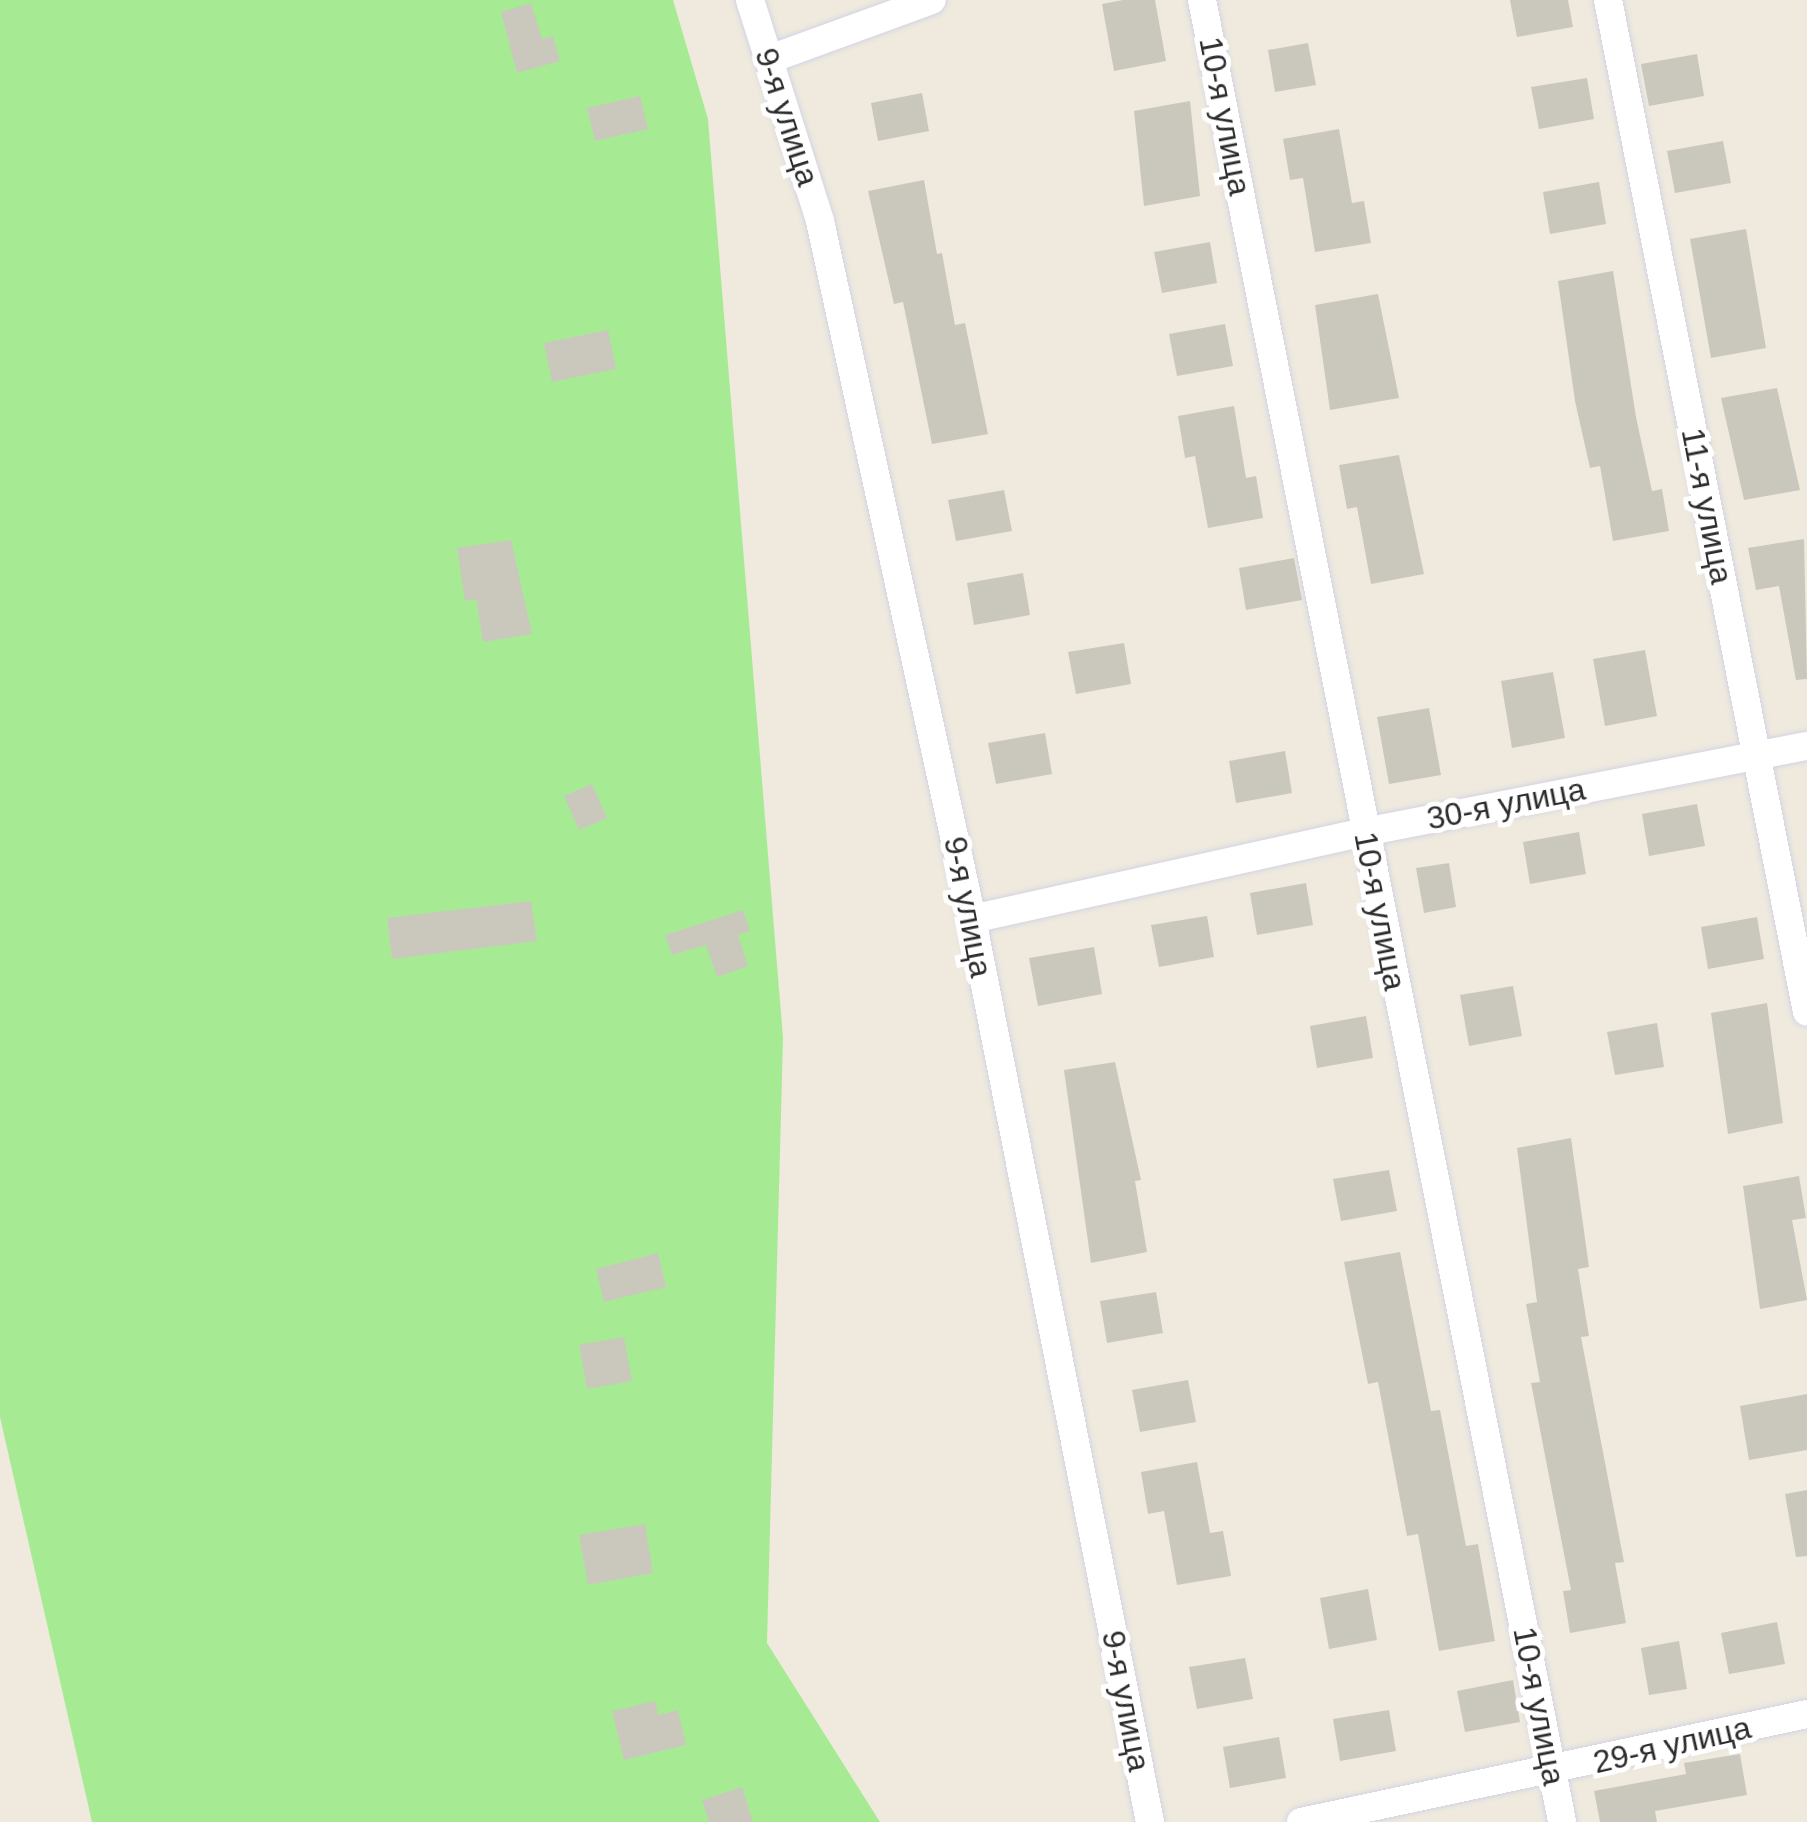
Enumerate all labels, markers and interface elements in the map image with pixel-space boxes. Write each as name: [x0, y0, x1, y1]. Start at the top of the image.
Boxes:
street label: 10-я улица: [1191, 34, 1259, 198]
street label: 9-я улица: [747, 43, 827, 191]
street label: 11-я улица: [1673, 425, 1741, 587]
street label: 30-я улица: [1424, 770, 1588, 838]
street label: 10-я улица: [1346, 829, 1414, 993]
street label: 9-я улица: [936, 833, 1000, 981]
street label: 10-я улица: [1505, 1624, 1573, 1788]
street label: 9-я улица: [1094, 1627, 1158, 1775]
street label: 29-я улица: [1590, 1708, 1754, 1782]

